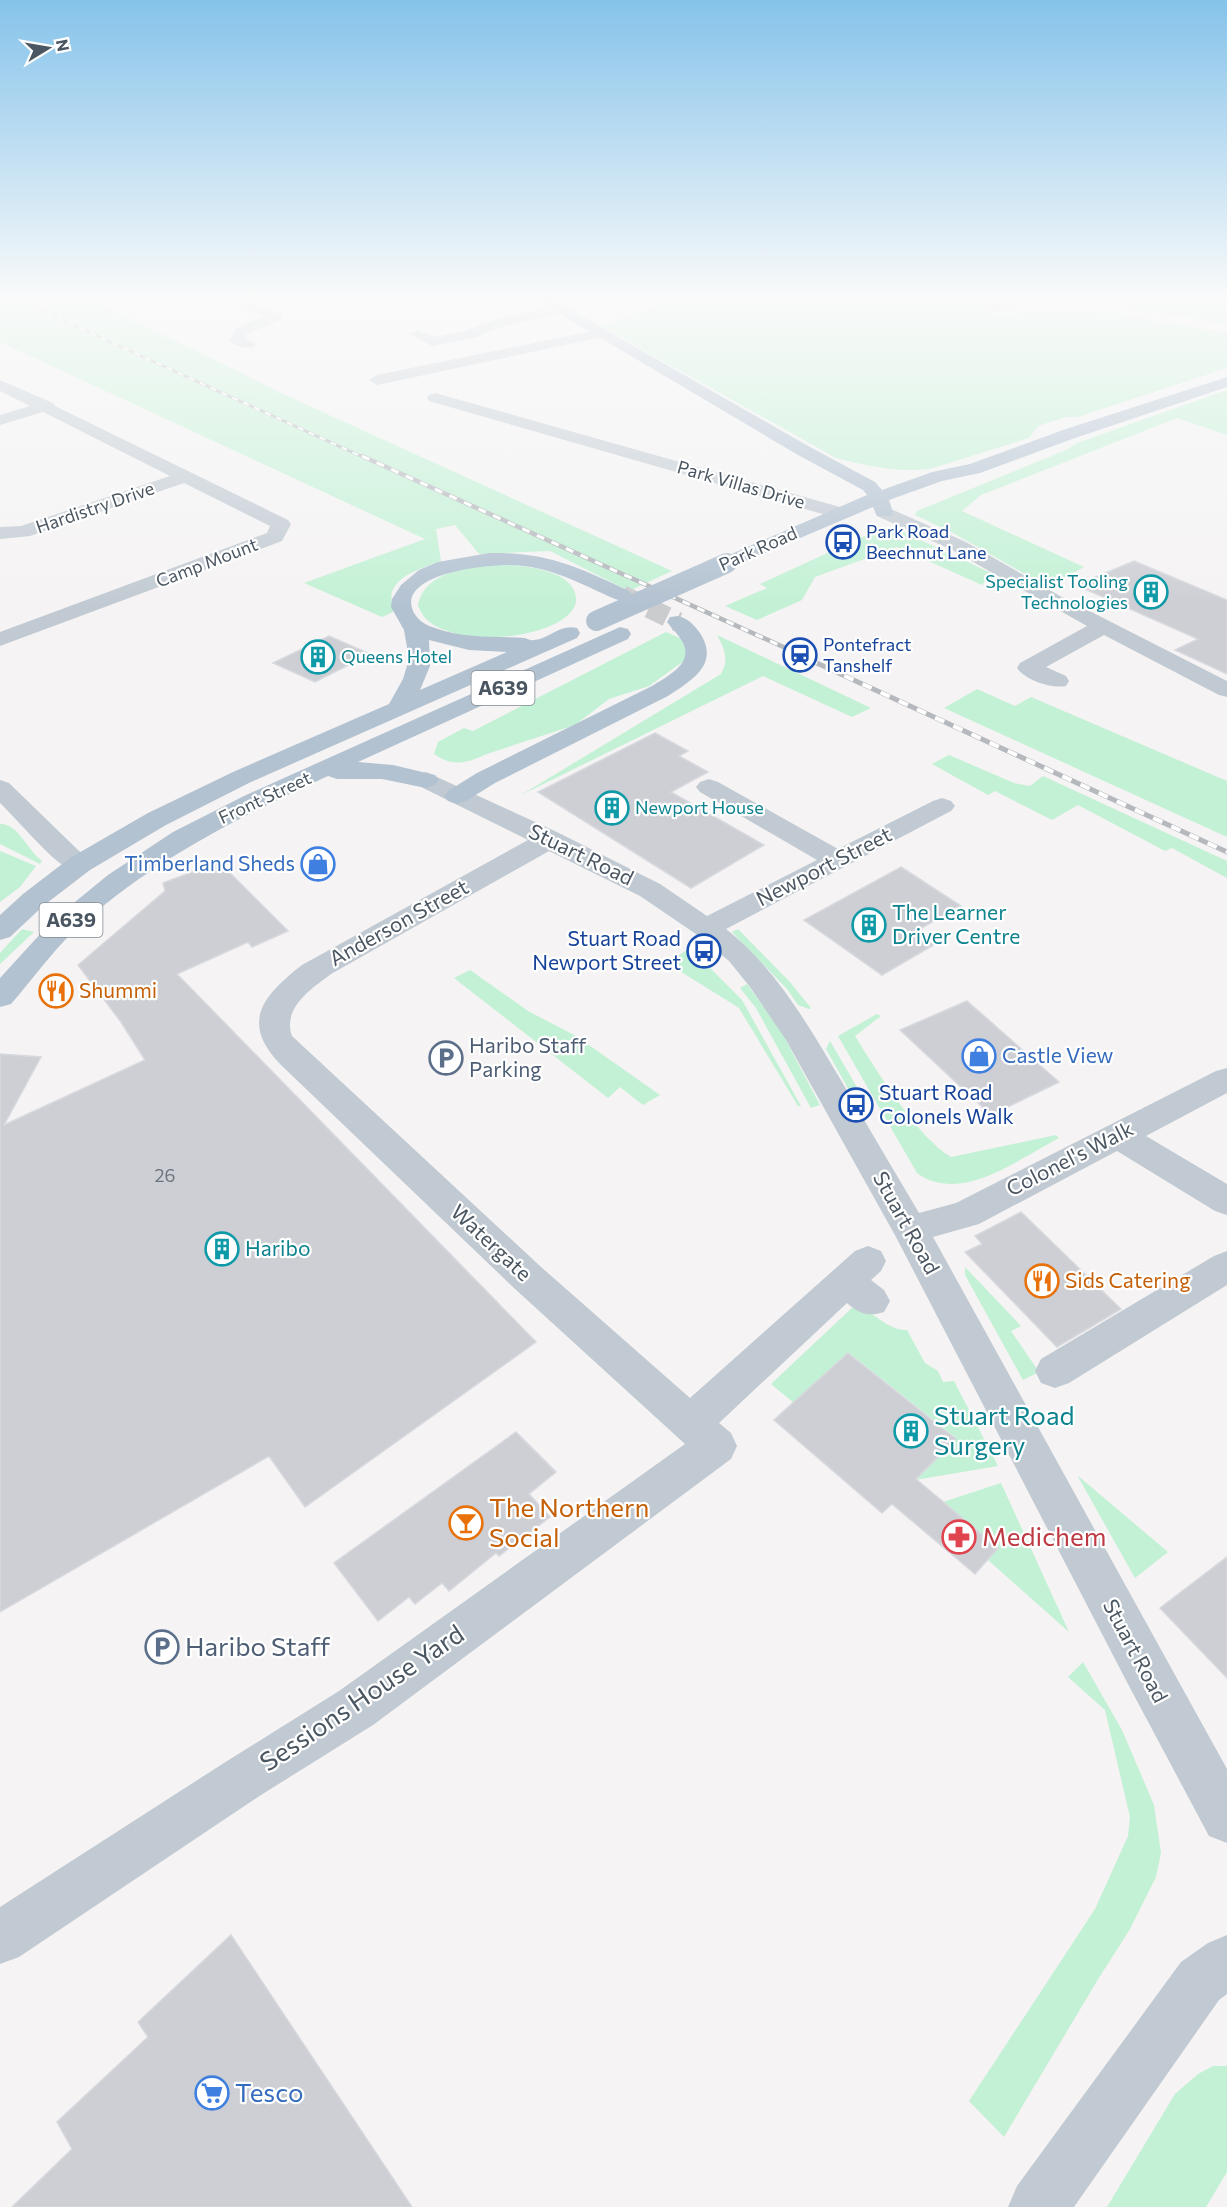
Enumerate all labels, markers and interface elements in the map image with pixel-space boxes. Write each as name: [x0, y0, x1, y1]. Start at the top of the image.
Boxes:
north arrow: [18, 18, 78, 78]
text: N: [53, 37, 74, 53]
street label: Park Villas Drive: [675, 455, 808, 513]
street label: Hardistry Drive: [33, 477, 157, 538]
place label: Park Road Beechnut Lane: [866, 520, 987, 563]
street label: Park Road: [715, 521, 800, 575]
bus stop icon: Park Road Beechnut Lane: [825, 524, 861, 560]
street label: Camp Mount: [153, 533, 261, 592]
place label: Specialist Tooling Technologies: [985, 570, 1128, 613]
building icon: Specialist Tooling Technologies: [1133, 574, 1169, 610]
place label: Pontefract Tanshelf: [823, 633, 911, 676]
station icon: Pontefract Tanshelf: [782, 637, 818, 673]
building icon: Queens Hotel: [300, 639, 336, 675]
place label: Queens Hotel: [341, 645, 452, 667]
road number: A639: [472, 671, 534, 705]
street label: Front Street: [215, 766, 314, 828]
building icon: Newport House: [594, 790, 630, 826]
place label: Newport House: [635, 796, 764, 818]
street label: Stuart Road: [525, 818, 638, 890]
street label: Newport Street: [751, 821, 895, 911]
shop icon: Timberland Sheds: [300, 846, 336, 882]
place label: Timberland Sheds: [124, 850, 295, 875]
street label: Anderson Street: [324, 873, 472, 970]
place label: The Learner Driver Centre: [892, 899, 1020, 948]
road number: A639: [40, 903, 103, 937]
building icon: The Learner Driver Centre: [851, 907, 887, 943]
place label: Stuart Road Newport Street: [532, 925, 681, 974]
bus stop icon: Stuart Road Newport Street: [686, 933, 722, 969]
restaurant icon: Shummi: [38, 973, 74, 1009]
place label: Shummi: [79, 977, 157, 1002]
place label: Haribo Staff Parking: [469, 1032, 587, 1081]
shop icon: Castle View: [961, 1038, 997, 1074]
parking icon: Haribo Staff Parking: [428, 1040, 464, 1076]
place label: Castle View: [1002, 1042, 1114, 1067]
place label: Stuart Road Colonels Walk: [879, 1079, 1014, 1128]
bus stop icon: Stuart Road Colonels Walk: [838, 1087, 874, 1123]
street label: Colonel's Walk: [1002, 1115, 1137, 1200]
house number: 26: [155, 1164, 175, 1186]
street label: Stuart Road: [869, 1167, 946, 1278]
street label: Watergate: [447, 1198, 537, 1285]
building icon: Haribo: [204, 1231, 240, 1267]
place label: Haribo: [245, 1235, 310, 1260]
restaurant icon: Sids Catering: [1024, 1263, 1060, 1299]
place label: Sids Catering: [1065, 1267, 1191, 1292]
place label: Stuart Road Surgery: [934, 1399, 1075, 1460]
building icon: Stuart Road Surgery: [893, 1413, 929, 1449]
place label: The Northern Social: [489, 1491, 649, 1552]
bar icon: The Northern Social: [448, 1505, 484, 1541]
pharmacy icon: Medichem: [941, 1519, 977, 1555]
place label: Medichem: [982, 1520, 1106, 1551]
street label: Stuart Road: [1099, 1594, 1174, 1706]
street label: Sessions House Yard: [253, 1617, 469, 1777]
parking icon: Haribo Staff: [144, 1629, 180, 1665]
place label: Haribo Staff: [185, 1630, 330, 1661]
supermarket icon: Tesco: [194, 2075, 230, 2111]
place label: Tesco: [235, 2076, 304, 2107]

